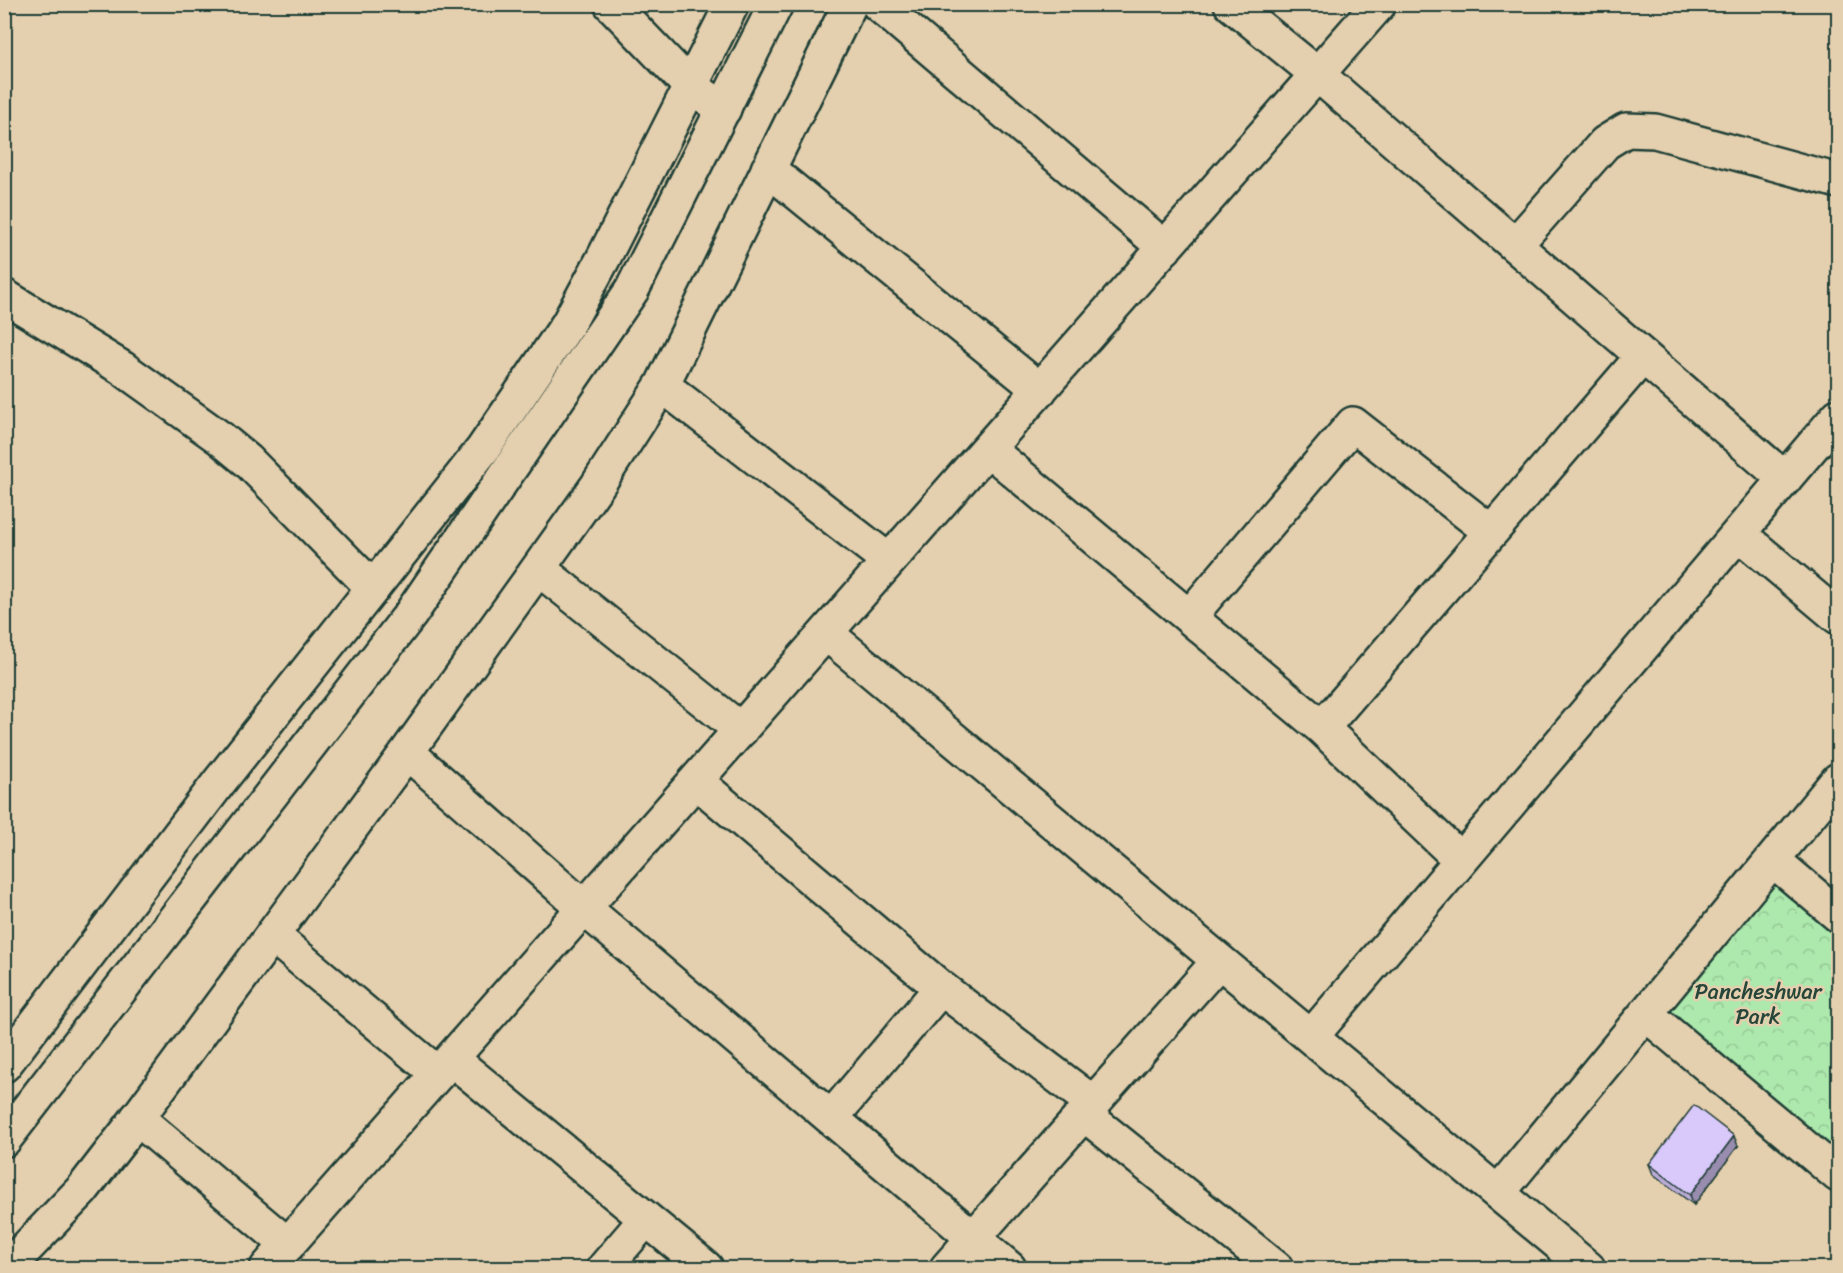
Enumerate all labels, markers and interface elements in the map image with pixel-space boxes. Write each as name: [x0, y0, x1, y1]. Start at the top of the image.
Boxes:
park label: Pancheshwar Park: [1695, 972, 1823, 1036]

